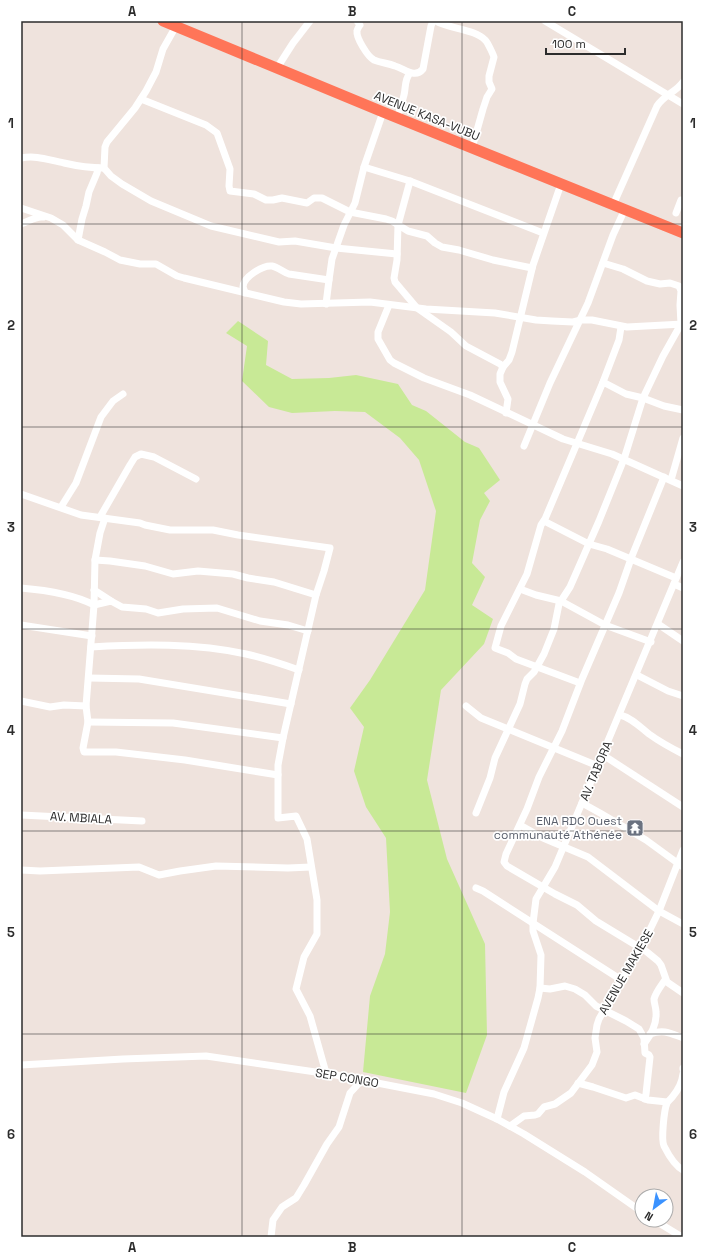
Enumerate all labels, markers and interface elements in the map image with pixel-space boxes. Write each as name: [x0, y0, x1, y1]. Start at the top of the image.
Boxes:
text: A: [128, 3, 137, 20]
text: B: [348, 3, 357, 20]
text: C: [568, 3, 576, 20]
scale bar: [546, 30, 625, 56]
text: 100 m: [552, 36, 586, 52]
street label: AVENUE KASA-VUBU: [372, 87, 482, 145]
text: 1: [8, 115, 14, 132]
text: 1: [690, 115, 696, 132]
text: 2: [7, 317, 15, 334]
text: 2: [689, 317, 697, 334]
text: 3: [7, 519, 15, 536]
text: 3: [689, 519, 697, 536]
text: 4: [7, 722, 15, 739]
text: 4: [689, 722, 697, 739]
street label: AV. TABORA: [576, 738, 616, 803]
street label: AV. MBIALA: [50, 808, 113, 828]
place label: ENA RDC Ouest communauté Athénée: [494, 813, 622, 843]
temple icon: ENA RDC Ouest communauté Athénée: [625, 818, 645, 838]
text: 5: [7, 924, 15, 941]
text: 5: [689, 924, 697, 941]
street label: AVENUE MAKIESE: [595, 926, 657, 1018]
street label: SEP CONGO: [314, 1065, 380, 1091]
text: 6: [7, 1126, 15, 1143]
text: 6: [689, 1126, 697, 1143]
north arrow: [634, 1188, 674, 1228]
text: N: [642, 1209, 656, 1224]
text: A: [128, 1239, 137, 1256]
text: B: [348, 1239, 357, 1256]
text: C: [568, 1239, 576, 1256]

